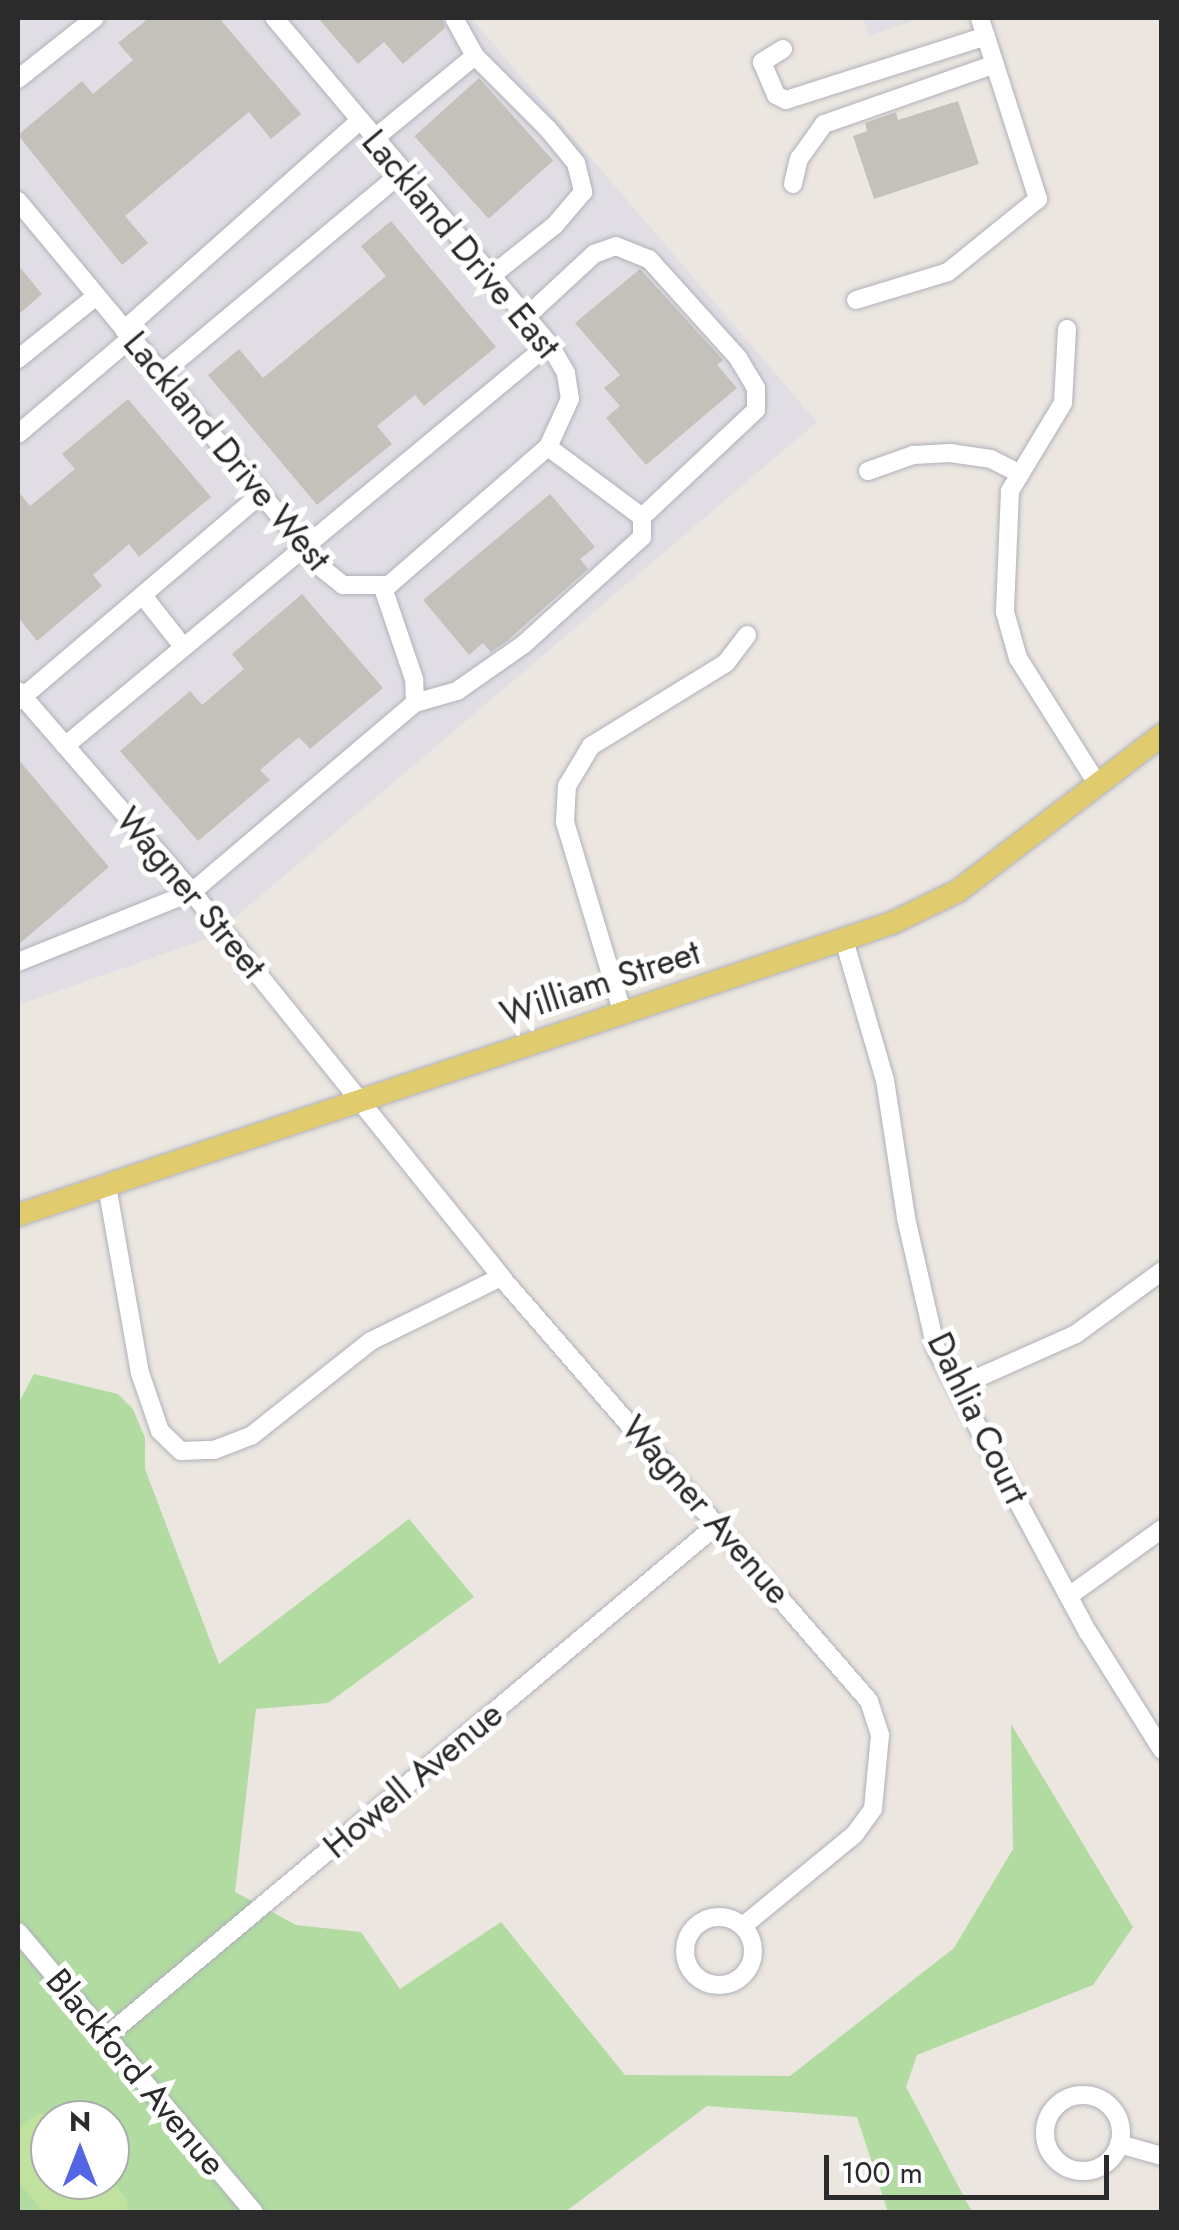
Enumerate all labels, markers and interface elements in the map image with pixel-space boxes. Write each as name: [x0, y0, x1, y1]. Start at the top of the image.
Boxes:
street label: Lackland Drive East: [353, 121, 569, 367]
street label: Lackland Drive West: [115, 323, 339, 579]
street label: Wagner Street: [107, 799, 275, 987]
street label: William Street: [495, 931, 705, 1035]
street label: Dahlia Court: [918, 1325, 1038, 1511]
street label: Wagner Avenue: [613, 1407, 799, 1613]
street label: Howell Avenue: [315, 1693, 511, 1867]
street label: Blackford Avenue: [37, 1960, 235, 2184]
north arrow: [30, 2100, 130, 2200]
text: N: [69, 2101, 91, 2142]
scale bar: [829, 2135, 1114, 2197]
text: 100 m: [841, 2151, 923, 2194]

